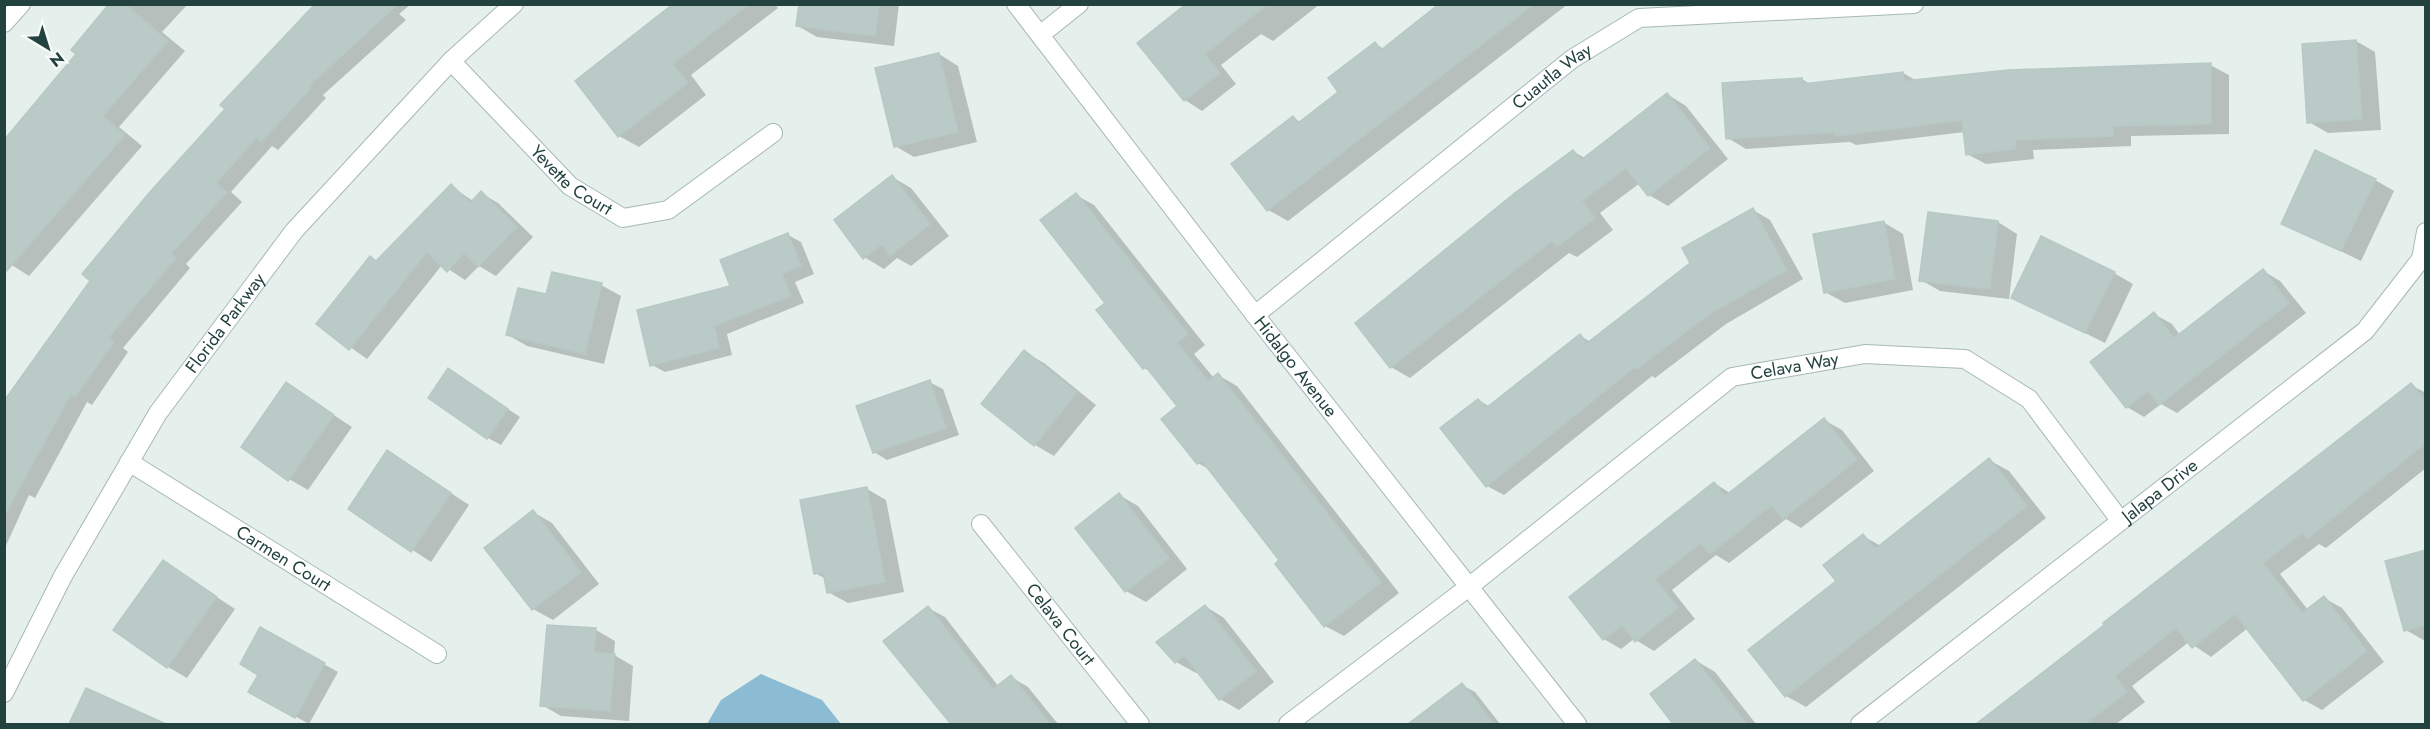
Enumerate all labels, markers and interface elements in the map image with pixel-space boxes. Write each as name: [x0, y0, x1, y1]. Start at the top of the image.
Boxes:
north arrow: [18, 18, 78, 78]
street label: Cuautla Way: [1506, 37, 1597, 116]
text: N: [45, 46, 69, 72]
street label: Yevette Court: [524, 139, 618, 222]
street label: Florida Parkway: [179, 267, 271, 379]
street label: Hidalgo Avenue: [1248, 311, 1344, 423]
street label: Celava Way: [1749, 346, 1841, 387]
street label: Jalapa Drive: [2115, 453, 2203, 530]
street label: Carmen Court: [231, 519, 337, 598]
street label: Celava Court: [1020, 578, 1102, 671]

